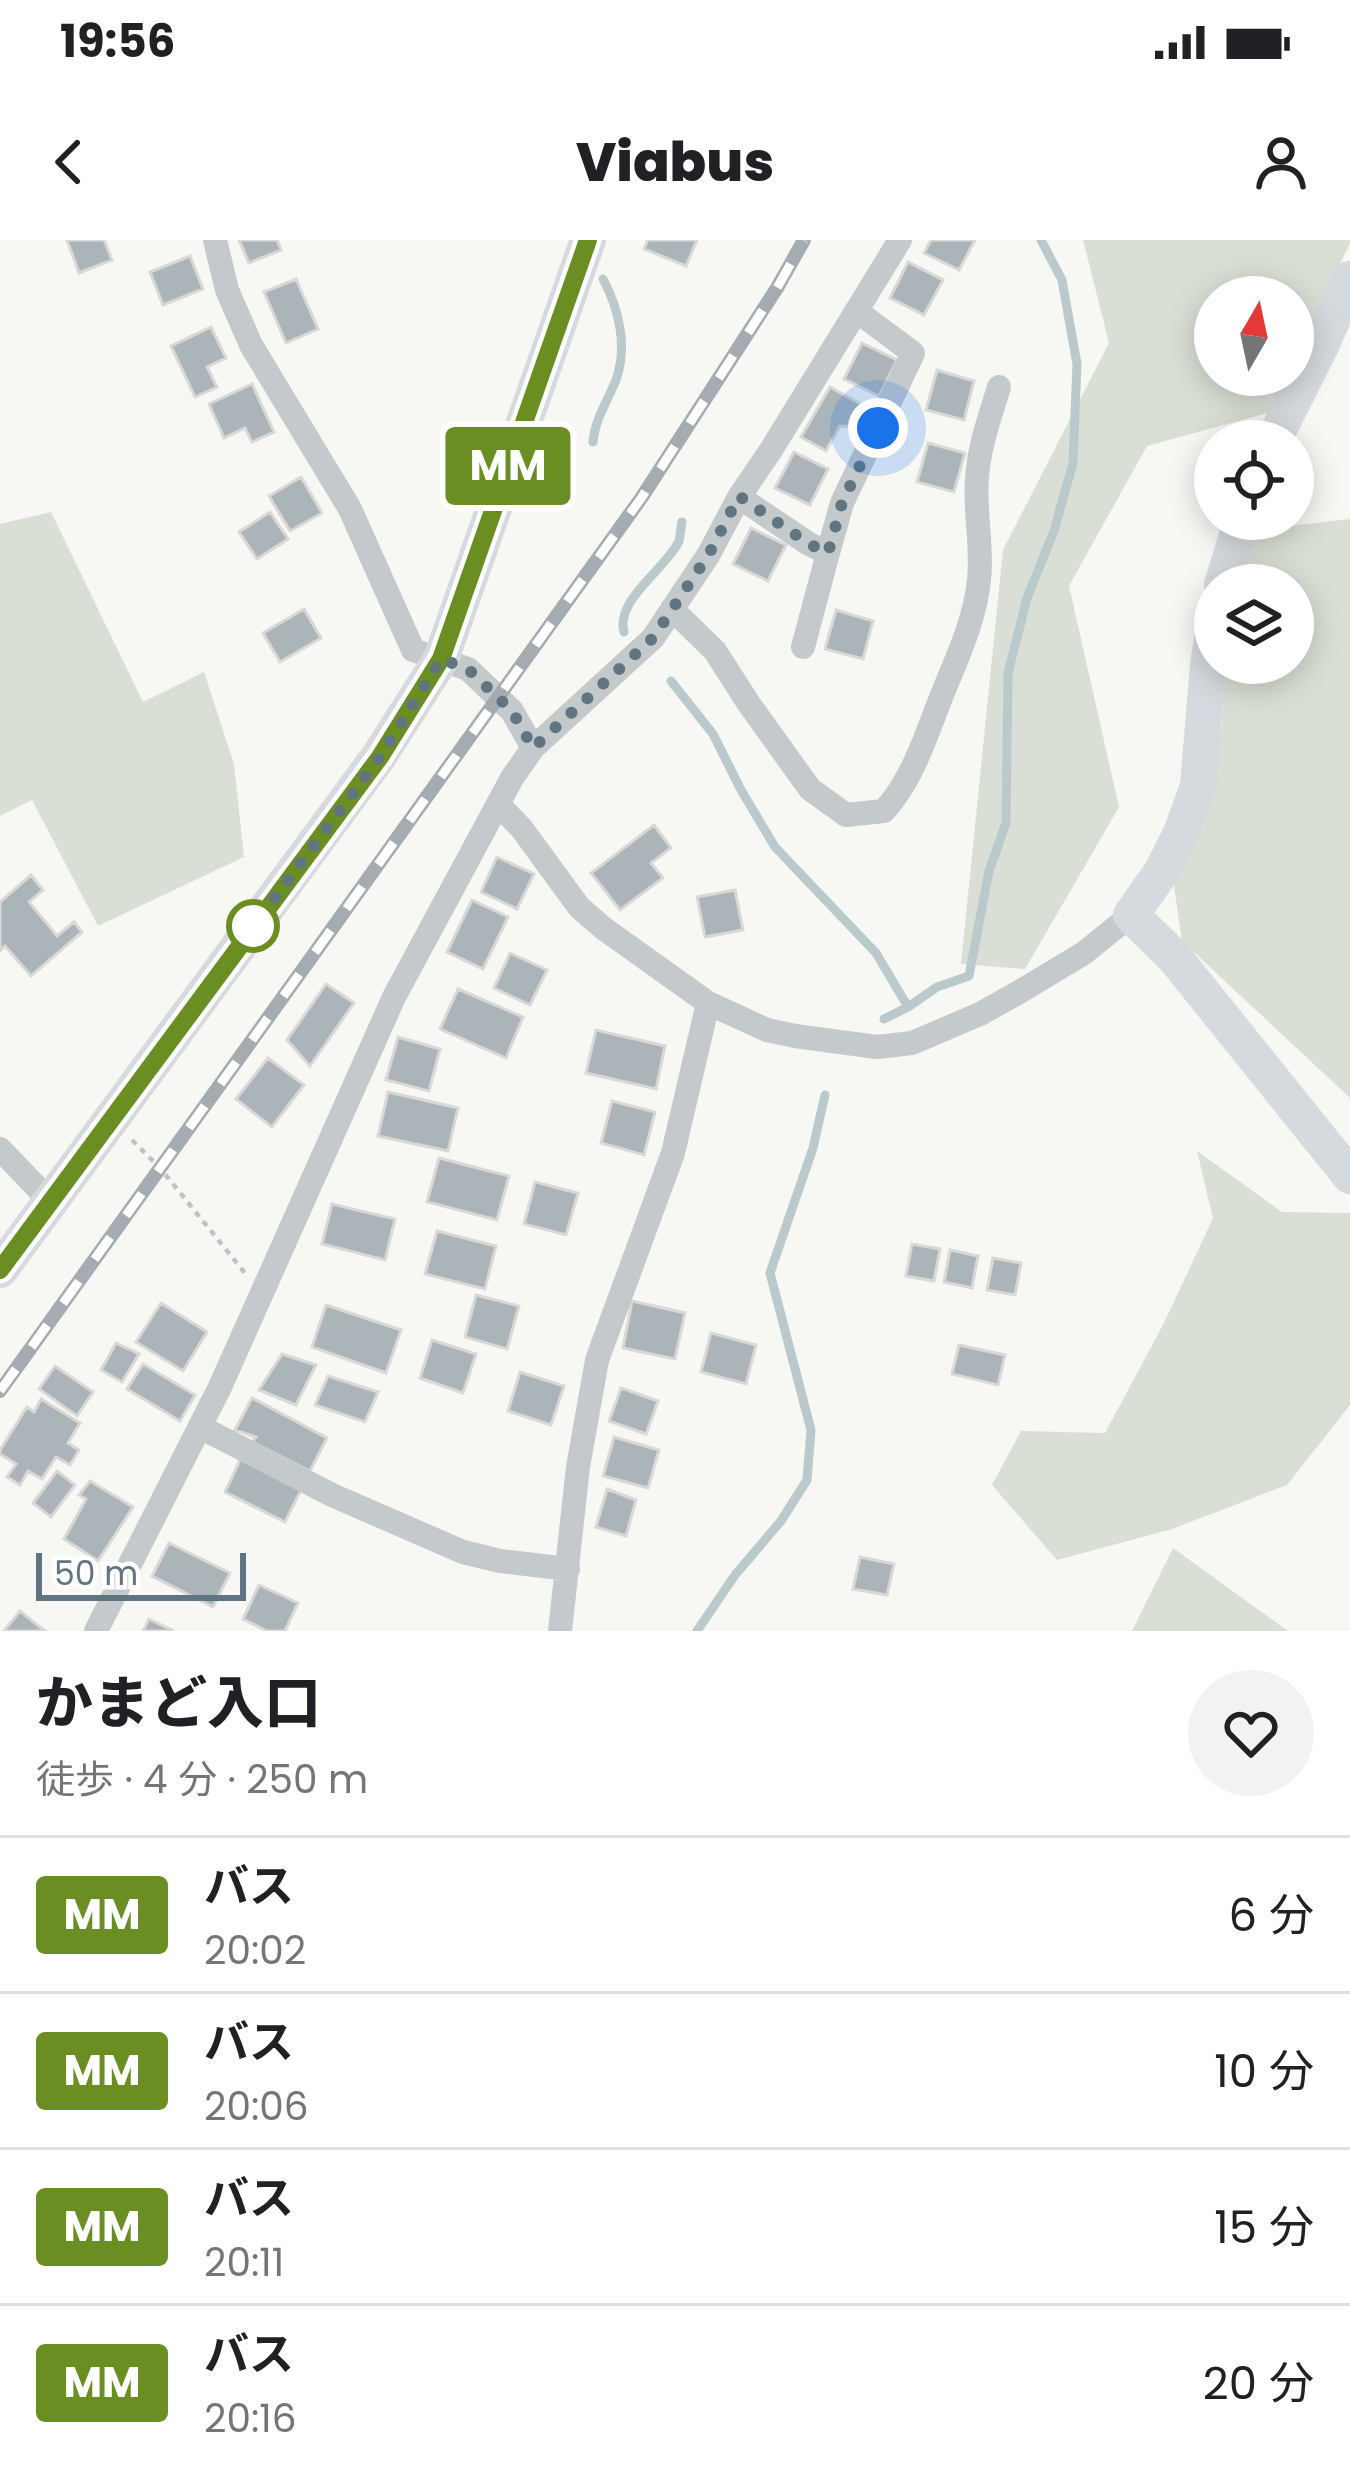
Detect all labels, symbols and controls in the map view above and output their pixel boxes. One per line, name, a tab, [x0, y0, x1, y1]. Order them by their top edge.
text: 19:56	[60, 10, 175, 73]
text: Viabus	[576, 124, 774, 200]
icon: back	[36, 129, 102, 195]
icon: person	[1248, 129, 1314, 195]
north arrow	[1194, 276, 1314, 396]
map controls	[1194, 276, 1314, 684]
your location	[848, 398, 908, 458]
button: locate	[1194, 420, 1314, 540]
line badge: MM	[454, 427, 562, 505]
text: MM	[469, 436, 547, 495]
button: layers	[1194, 564, 1314, 684]
unlabelled marker	[228, 901, 278, 951]
scale bar	[36, 1547, 246, 1600]
text: 50 m	[54, 1550, 138, 1597]
text: かまど入口	[36, 1663, 321, 1743]
button: heart	[1188, 1670, 1314, 1796]
text: 徒歩 · 4 分 · 250 m	[36, 1752, 368, 1807]
text: バス	[204, 1855, 294, 1918]
text: 6 分	[1228, 1884, 1314, 1947]
text: MM	[63, 1885, 141, 1944]
text: 20:02	[204, 1923, 306, 1978]
text: バス	[204, 2011, 294, 2074]
text: 10 分	[1214, 2040, 1314, 2103]
text: MM	[63, 2041, 141, 2100]
text: 20:06	[204, 2079, 308, 2134]
text: バス	[204, 2167, 294, 2230]
text: 15 分	[1214, 2196, 1314, 2259]
text: MM	[63, 2197, 141, 2256]
text: 20:11	[204, 2235, 284, 2290]
text: バス	[204, 2323, 294, 2386]
text: 20 分	[1203, 2352, 1314, 2415]
text: MM	[63, 2353, 141, 2412]
text: 20:16	[204, 2391, 296, 2446]

